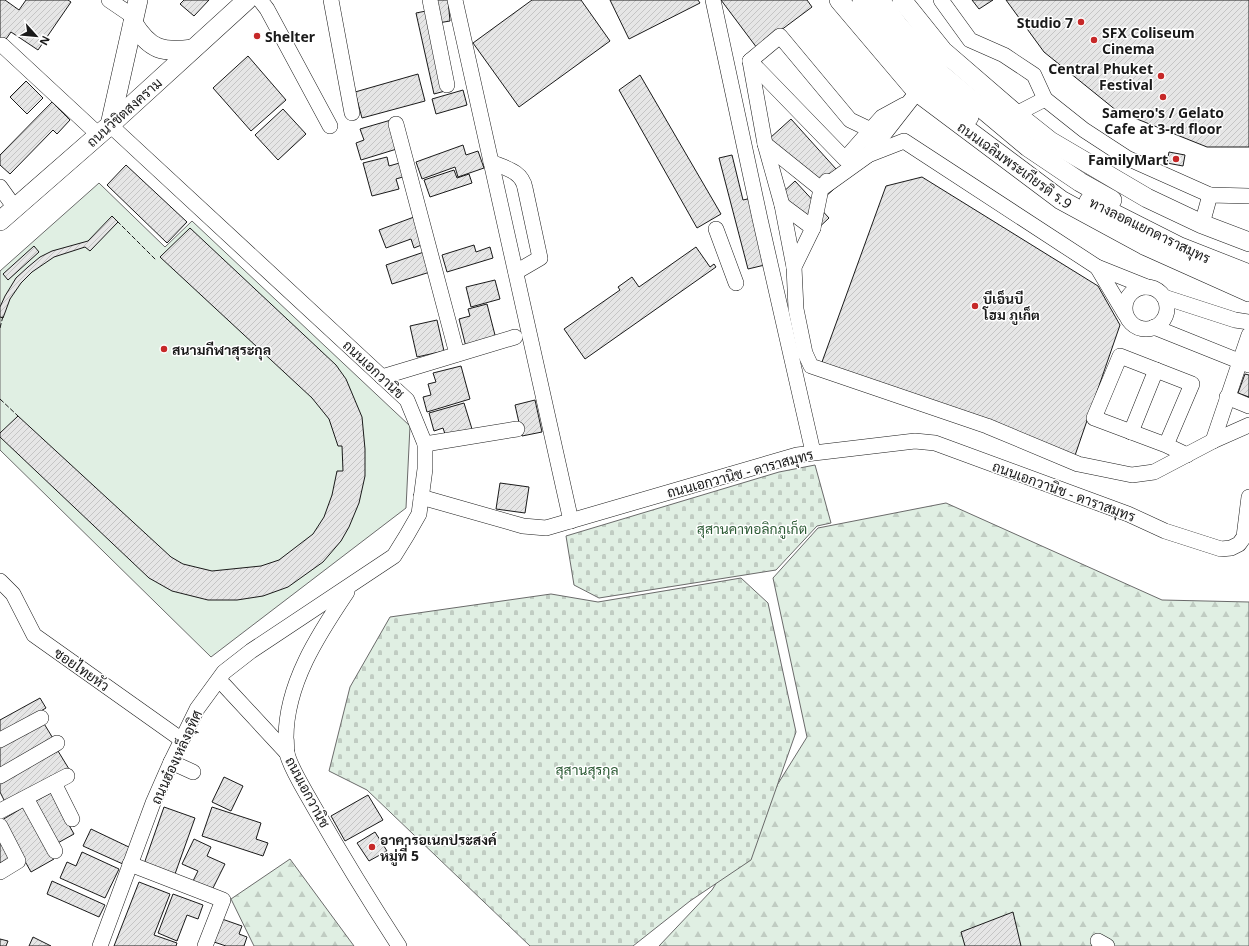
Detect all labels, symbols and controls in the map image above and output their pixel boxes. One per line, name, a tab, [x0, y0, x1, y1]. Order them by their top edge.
place label: Studio 7	[1017, 13, 1073, 32]
north arrow	[16, 16, 56, 56]
marker: Studio 7	[1076, 17, 1086, 27]
place label: SFX Coliseum Cinema	[1102, 23, 1195, 58]
place label: Shelter	[265, 27, 316, 46]
marker: Shelter	[252, 31, 262, 41]
text: N	[37, 33, 54, 48]
marker: SFX Coliseum Cinema	[1089, 35, 1099, 45]
place label: Central Phuket Festival	[1048, 59, 1153, 94]
marker: Central Phuket Festival	[1156, 71, 1166, 81]
street label: ถนนวิชิตสงคราม	[82, 73, 166, 151]
marker: Samero's / Gelato Cafe at 3-rd floor	[1158, 92, 1168, 102]
place label: Samero's / Gelato Cafe at 3-rd floor	[1102, 103, 1224, 138]
street label: ถนนเฉลิมพระเกียรติ ร.9	[954, 117, 1076, 213]
place label: FamilyMart	[1088, 150, 1168, 169]
marker: FamilyMart	[1171, 154, 1181, 164]
street label: ทางลอดแยกดาราสมุทร	[1086, 192, 1214, 269]
place label: บีเอ็นบี โฮม ภูเก็ต	[982, 289, 1040, 326]
marker: บีเอ็นบี โฮม ภูเก็ต	[970, 301, 980, 311]
street label: ถนนเอกวานิช	[339, 335, 409, 403]
place label: สนามกีฬาสุระกุล	[172, 340, 271, 361]
marker: สนามกีฬาสุระกุล	[159, 344, 169, 354]
street label: ถนนเอกวานิช - ดาราสมุทร	[665, 444, 816, 503]
street label: ถนนเอกวานิช - ดาราสมุทร	[989, 456, 1138, 527]
park label: สุสานคาทอลิกภูเก็ต	[697, 519, 807, 539]
street label: ซอยไทยหัว	[51, 643, 113, 695]
street label: ถนนฮ๋องเหล็งอุทิศ	[146, 707, 207, 808]
street label: ถนนเอกวานิช	[281, 753, 335, 831]
park label: สุสานสุรกุล	[555, 760, 619, 780]
place label: อาคารอเนกประสงค์ หมู่ที่ 5	[380, 830, 498, 867]
marker: อาคารอเนกประสงค์ หมู่ที่ 5	[367, 842, 377, 852]

